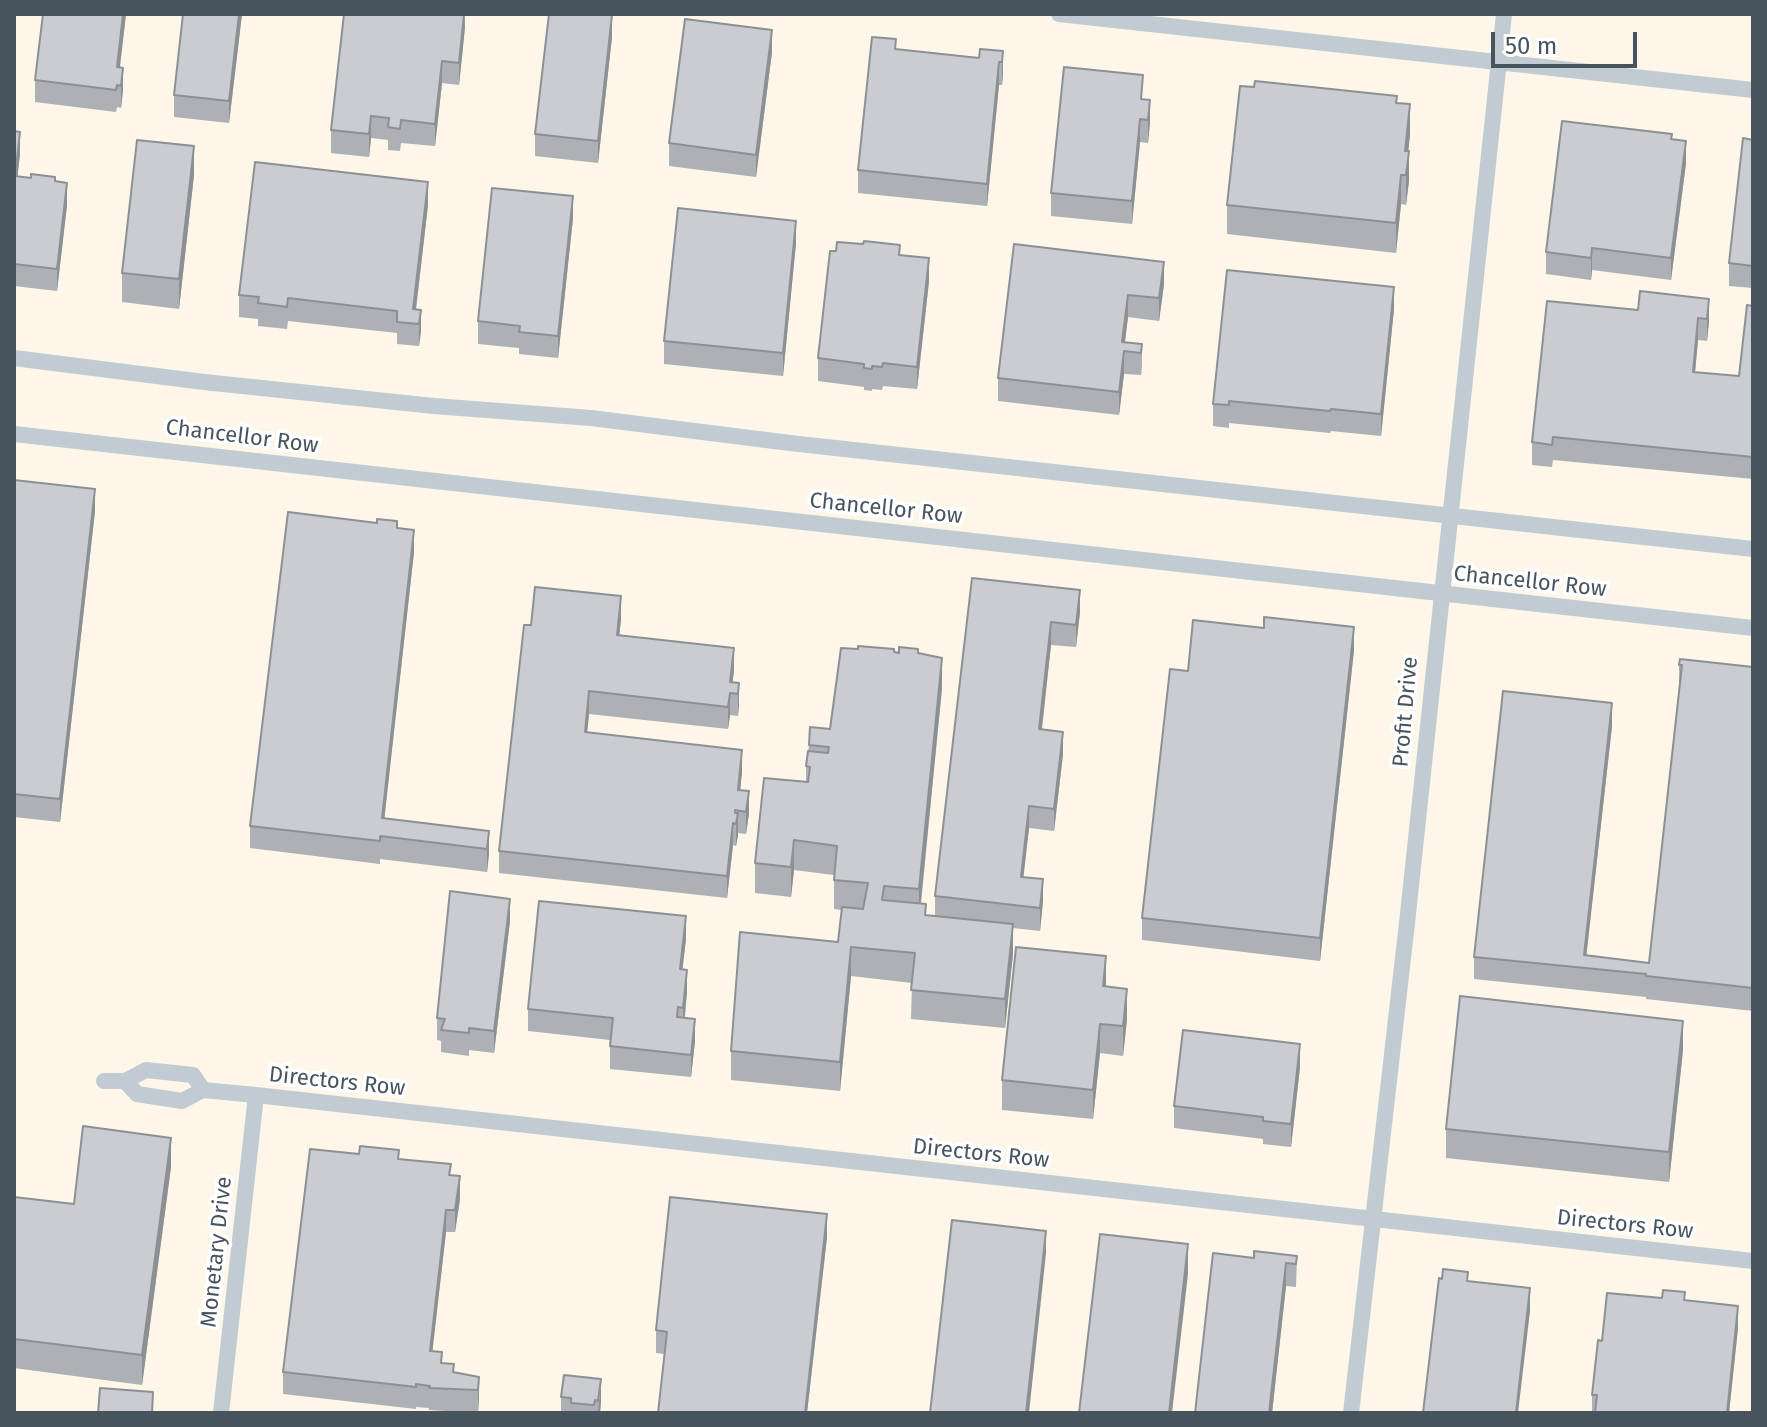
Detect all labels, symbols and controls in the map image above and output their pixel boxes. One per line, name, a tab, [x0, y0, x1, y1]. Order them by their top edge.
scale bar	[1495, 16, 1641, 66]
text: 50 m	[1505, 32, 1557, 60]
street label: Chancellor Row	[164, 415, 320, 459]
street label: Chancellor Row	[808, 488, 964, 530]
street label: Chancellor Row	[1452, 561, 1608, 603]
street label: Profit Drive	[1388, 656, 1424, 768]
street label: Directors Row	[267, 1062, 407, 1102]
street label: Directors Row	[911, 1134, 1051, 1174]
street label: Monetary Drive	[196, 1175, 238, 1329]
street label: Directors Row	[1555, 1205, 1695, 1245]

